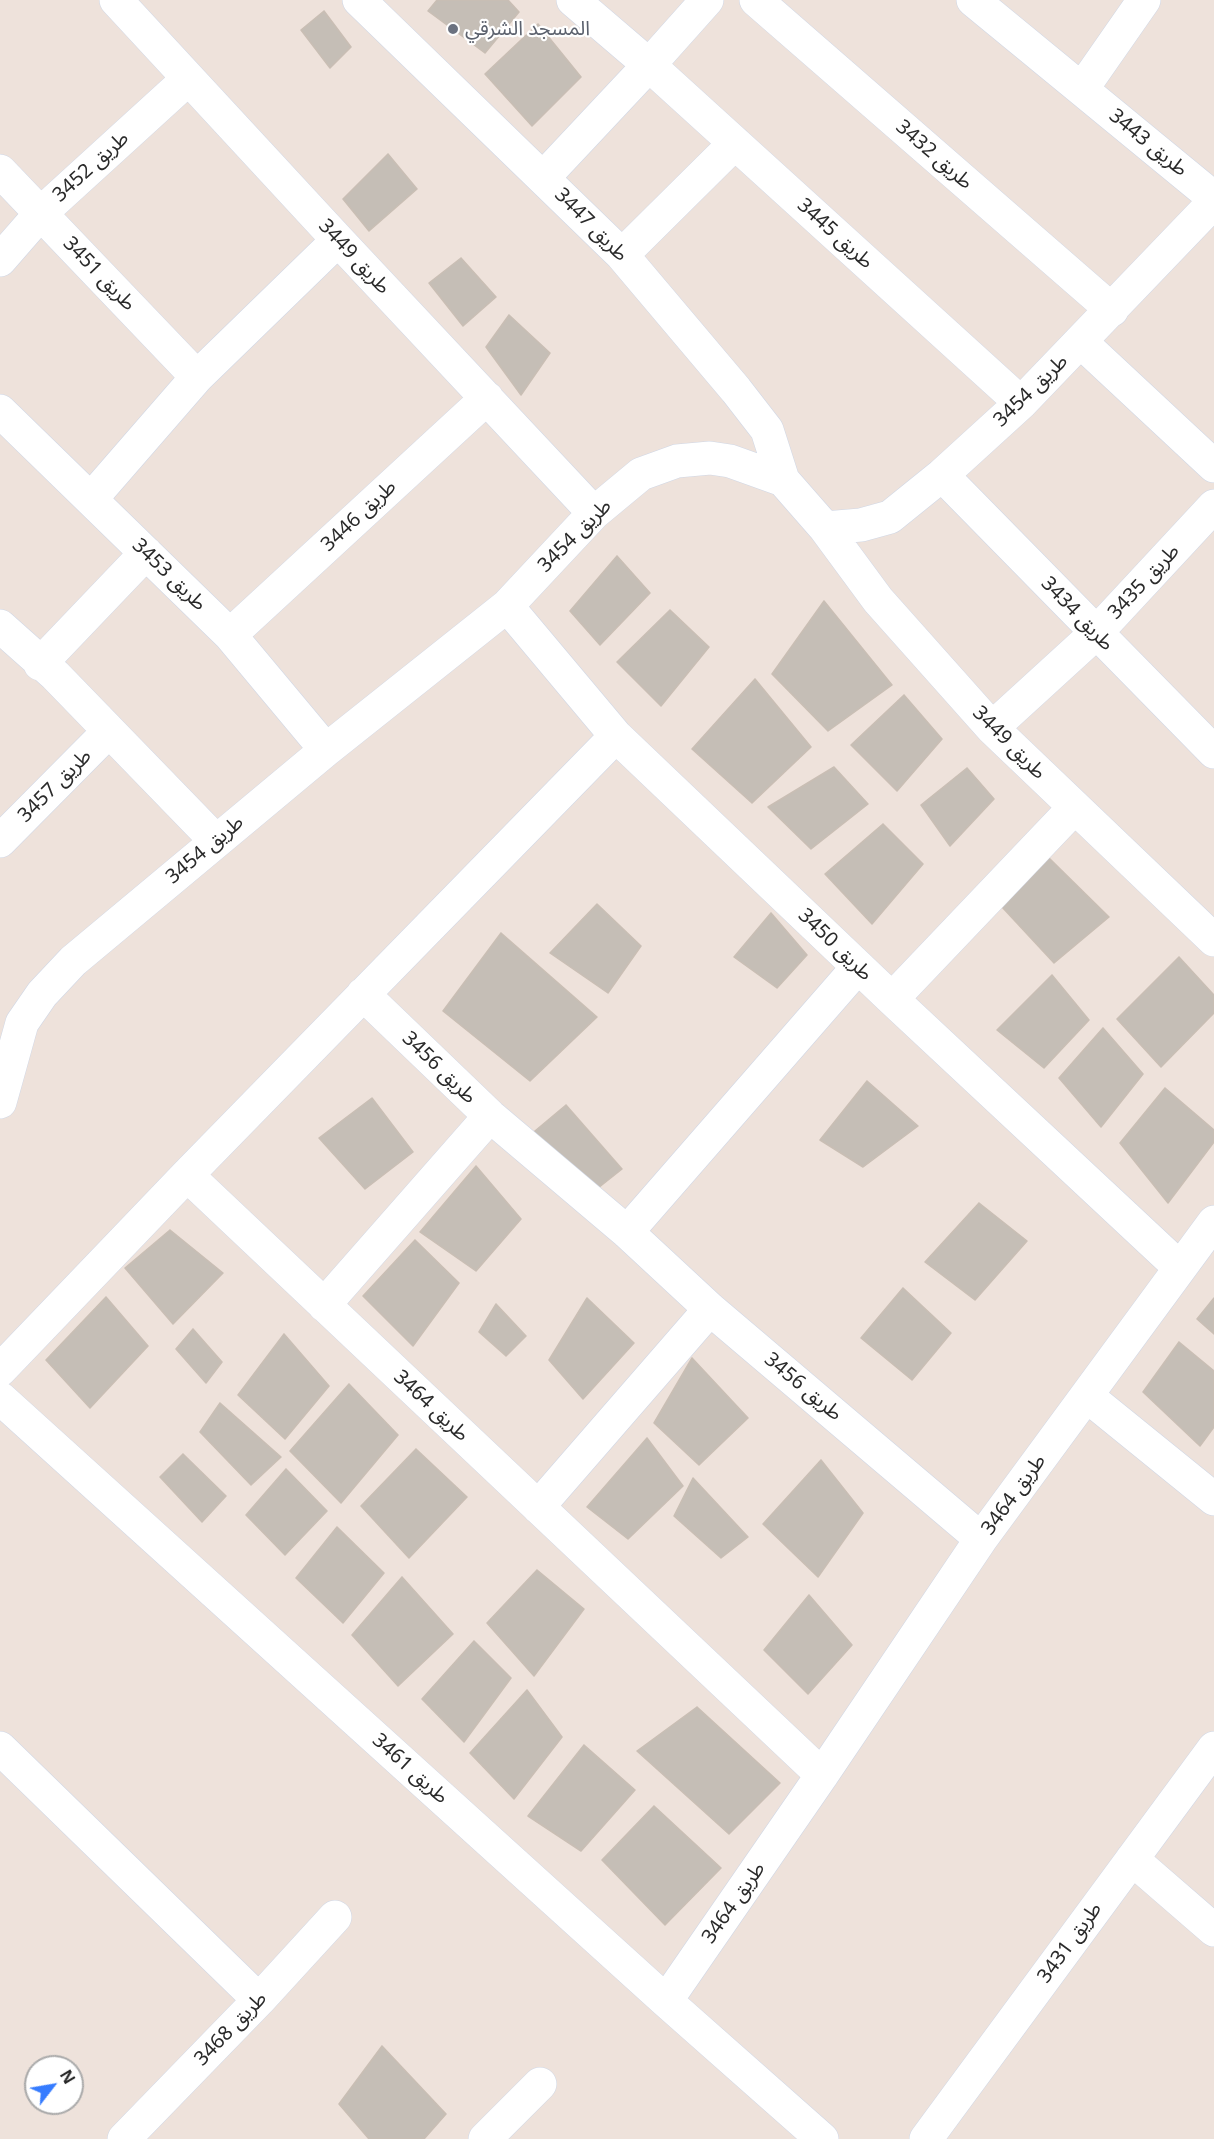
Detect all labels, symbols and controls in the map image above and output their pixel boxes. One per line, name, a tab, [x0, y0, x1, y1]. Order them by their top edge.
place label: المسجد الشرقي	[465, 17, 590, 41]
marker: المسجد الشرقي	[446, 22, 460, 36]
street label: طريق 3443	[1104, 104, 1192, 182]
street label: طريق 3432	[891, 115, 977, 195]
street label: طريق 3452	[48, 127, 134, 207]
street label: طريق 3447	[549, 183, 633, 267]
street label: طريق 3445	[792, 194, 878, 274]
street label: طريق 3449	[313, 214, 395, 300]
street label: طريق 3451	[58, 232, 140, 316]
street label: طريق 3454	[989, 350, 1073, 432]
street label: طريق 3446	[316, 475, 402, 557]
street label: طريق 3454	[533, 494, 617, 578]
street label: طريق 3453	[127, 534, 211, 616]
street label: طريق 3435	[1103, 539, 1185, 625]
street label: طريق 3434	[1036, 572, 1118, 656]
street label: طريق 3449	[967, 701, 1051, 785]
street label: طريق 3457	[13, 744, 97, 828]
street label: طريق 3454	[161, 811, 249, 889]
street label: طريق 3450	[793, 904, 877, 986]
street label: طريق 3456	[397, 1027, 481, 1109]
street label: طريق 3456	[759, 1348, 847, 1426]
street label: طريق 3464	[388, 1365, 474, 1447]
street label: طريق 3464	[977, 1450, 1051, 1540]
street label: طريق 3461	[367, 1729, 453, 1809]
street label: طريق 3464	[697, 1858, 771, 1948]
street label: طريق 3431	[1033, 1898, 1107, 1988]
street label: طريق 3468	[190, 1987, 272, 2071]
north arrow	[24, 2055, 84, 2115]
text: N	[55, 2066, 80, 2088]

